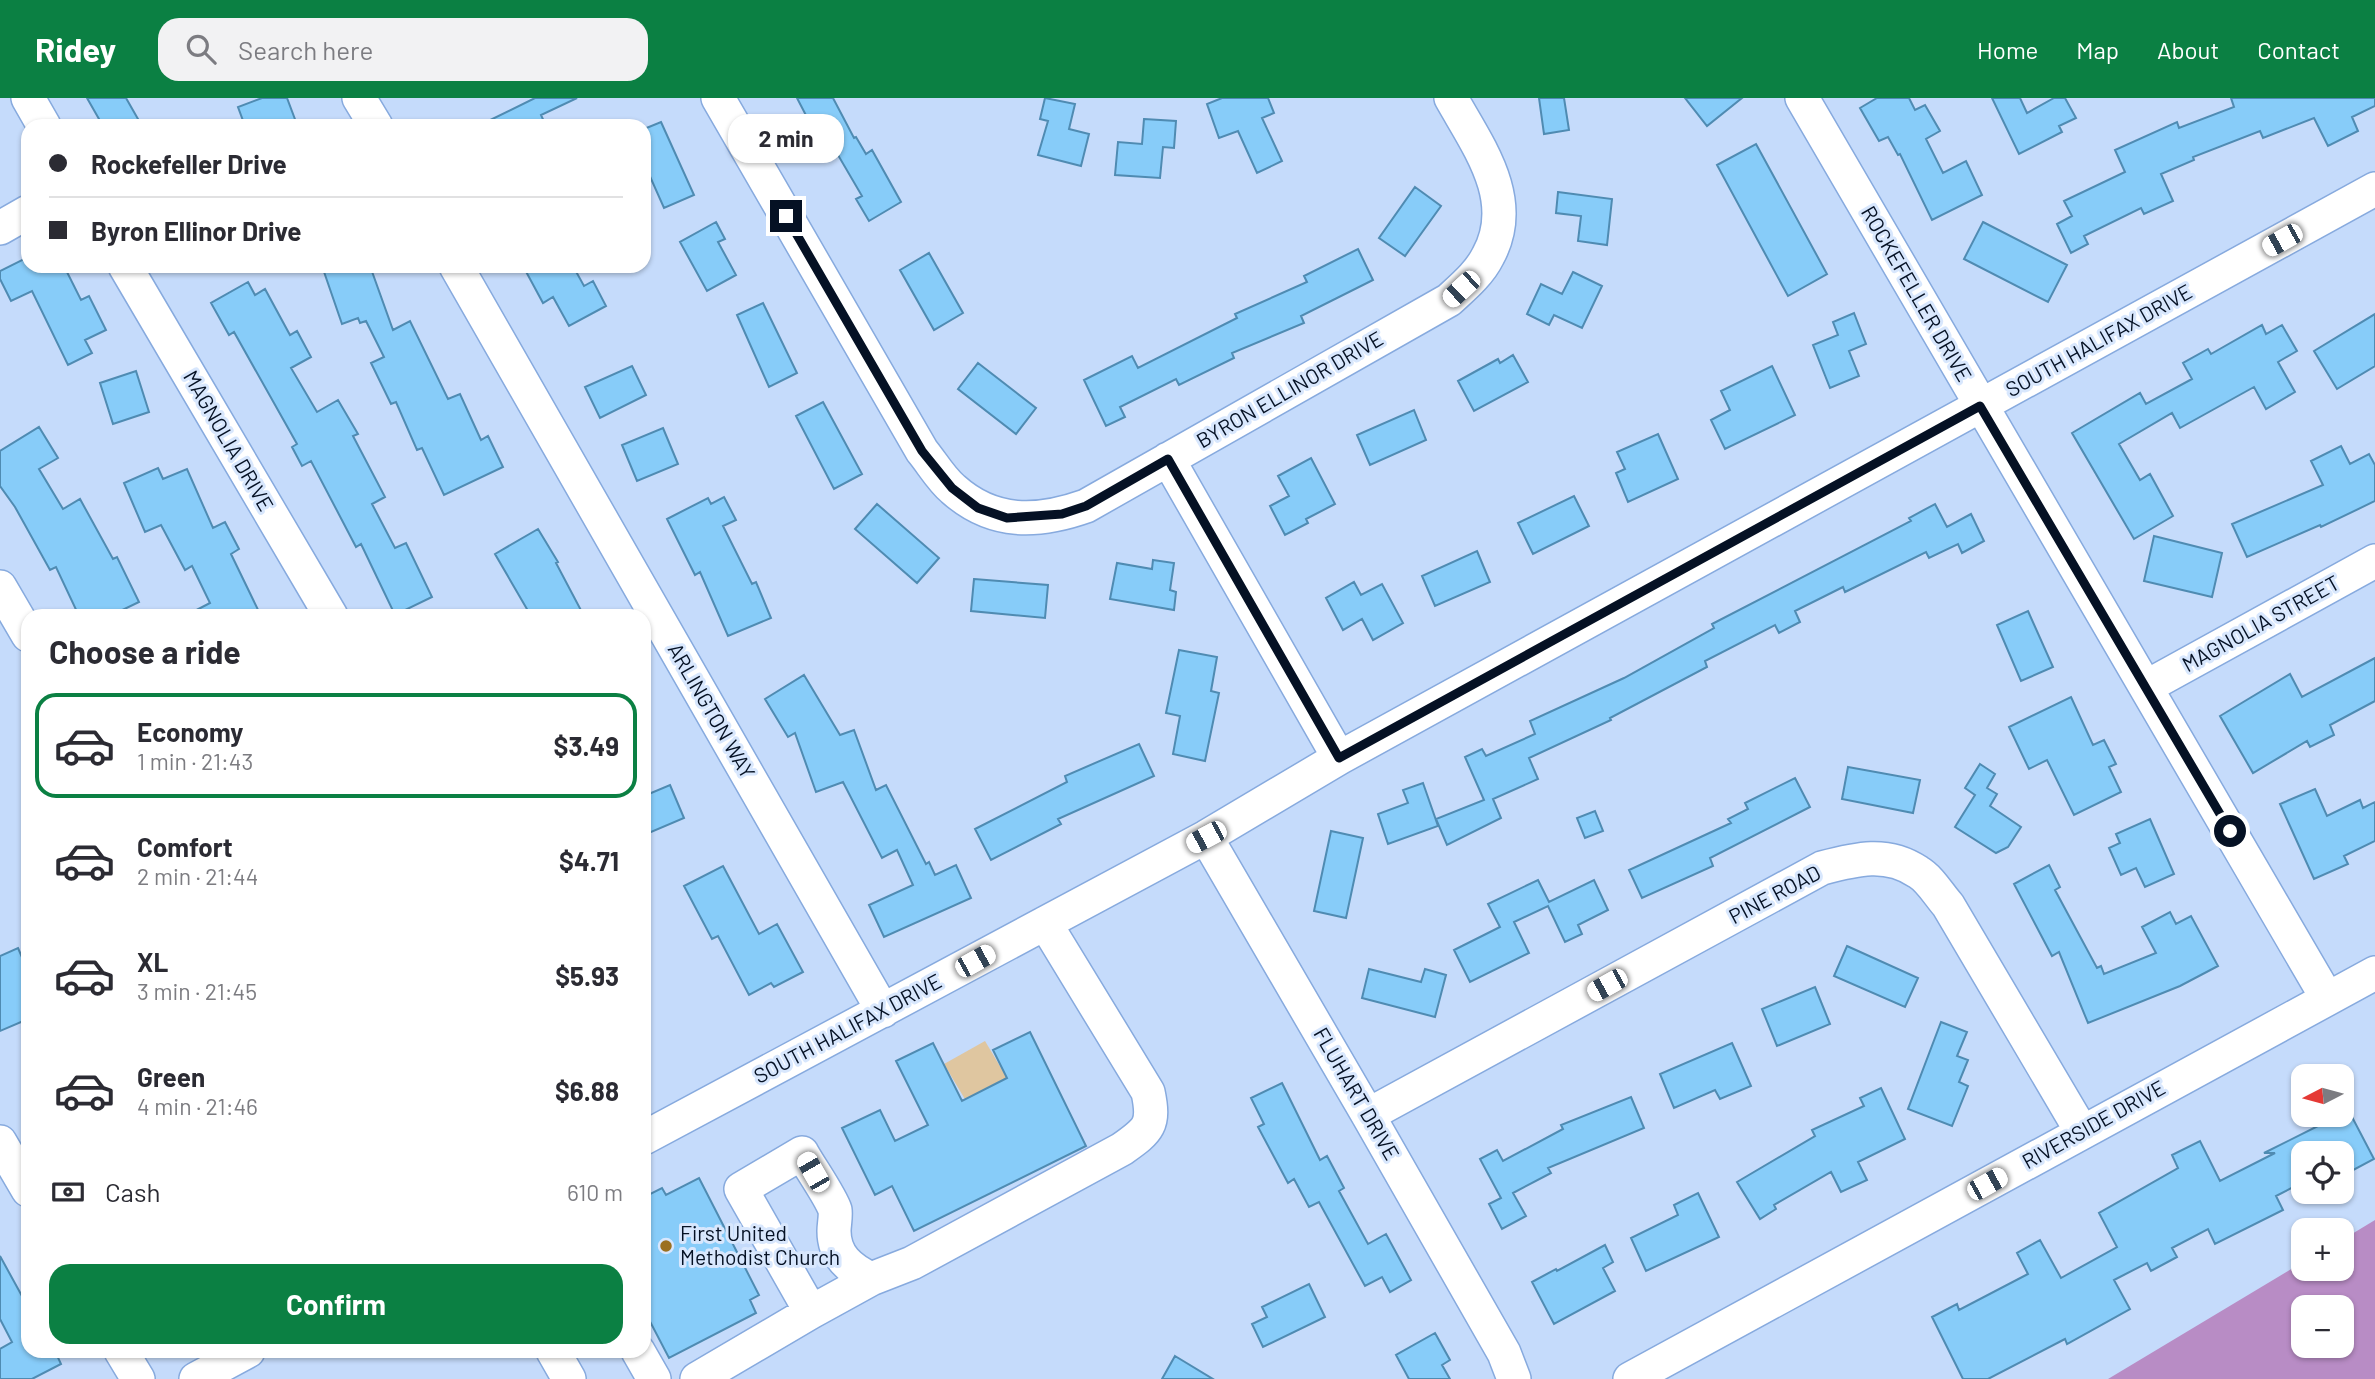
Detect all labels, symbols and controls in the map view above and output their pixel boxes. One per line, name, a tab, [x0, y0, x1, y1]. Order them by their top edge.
search box	[158, 18, 648, 81]
text: Ridey	[35, 29, 116, 69]
icon: search	[182, 30, 220, 68]
text: Search here	[238, 34, 373, 65]
text: Home	[1977, 35, 2038, 64]
text: Map	[2076, 35, 2119, 64]
text: About	[2157, 35, 2219, 64]
text: Contact	[2257, 35, 2340, 64]
callout: 2 min	[728, 115, 844, 164]
text: 2 min	[758, 124, 814, 152]
text: Rockefeller Drive	[91, 148, 287, 179]
route end	[770, 200, 802, 232]
street label: ROCKEFELLER DRIVE	[1857, 201, 1978, 385]
text: Byron Ellinor Drive	[91, 215, 301, 246]
car	[2259, 221, 2306, 259]
car	[1439, 267, 1484, 311]
street label: SOUTH HALIFAX DRIVE	[2001, 278, 2196, 401]
street label: BYRON ELLINOR DRIVE	[1191, 325, 1387, 452]
street label: MAGNOLIA DRIVE	[179, 366, 280, 515]
street label: MAGNOLIA STREET	[2177, 569, 2343, 676]
text: Choose a ride	[49, 632, 241, 670]
street label: ARLINGTON WAY	[664, 638, 761, 782]
icon: car	[53, 714, 116, 777]
text: Economy	[137, 716, 243, 747]
text: $3.49	[554, 730, 619, 761]
text: 1 min · 21:43	[137, 747, 253, 775]
route start	[2214, 815, 2246, 847]
car	[1183, 818, 1230, 856]
icon: car	[53, 829, 116, 892]
text: Comfort	[137, 831, 233, 862]
text: $4.71	[559, 845, 619, 876]
street label: PINE ROAD	[1724, 859, 1824, 928]
text: 2 min · 21:44	[137, 862, 258, 890]
car	[952, 942, 999, 980]
icon: car	[53, 944, 116, 1007]
text: XL	[137, 946, 168, 977]
text: $5.93	[555, 960, 619, 991]
car	[1584, 966, 1631, 1004]
street label: SOUTH HALIFAX DRIVE	[749, 968, 945, 1088]
text: 3 min · 21:45	[137, 977, 257, 1005]
street label: FLUHART DRIVE	[1309, 1022, 1405, 1164]
icon: car	[53, 1059, 116, 1122]
text: Green	[137, 1061, 205, 1092]
north arrow	[2291, 1064, 2354, 1127]
map controls	[2291, 1064, 2354, 1358]
street label: RIVERSIDE DRIVE	[2017, 1074, 2169, 1173]
text: $6.88	[555, 1075, 619, 1106]
text: 4 min · 21:46	[137, 1092, 258, 1120]
button: locate	[2291, 1141, 2354, 1204]
car	[794, 1149, 833, 1195]
car	[1964, 1165, 2011, 1203]
icon: cash	[49, 1173, 87, 1211]
text: Cash	[105, 1176, 160, 1207]
text: 610 m	[567, 1178, 623, 1206]
button: +	[2291, 1218, 2354, 1281]
place label: First United Methodist Church	[680, 1220, 840, 1269]
marker: First United Methodist Church	[658, 1238, 674, 1254]
button: Confirm	[49, 1264, 623, 1344]
button: −	[2291, 1295, 2354, 1358]

